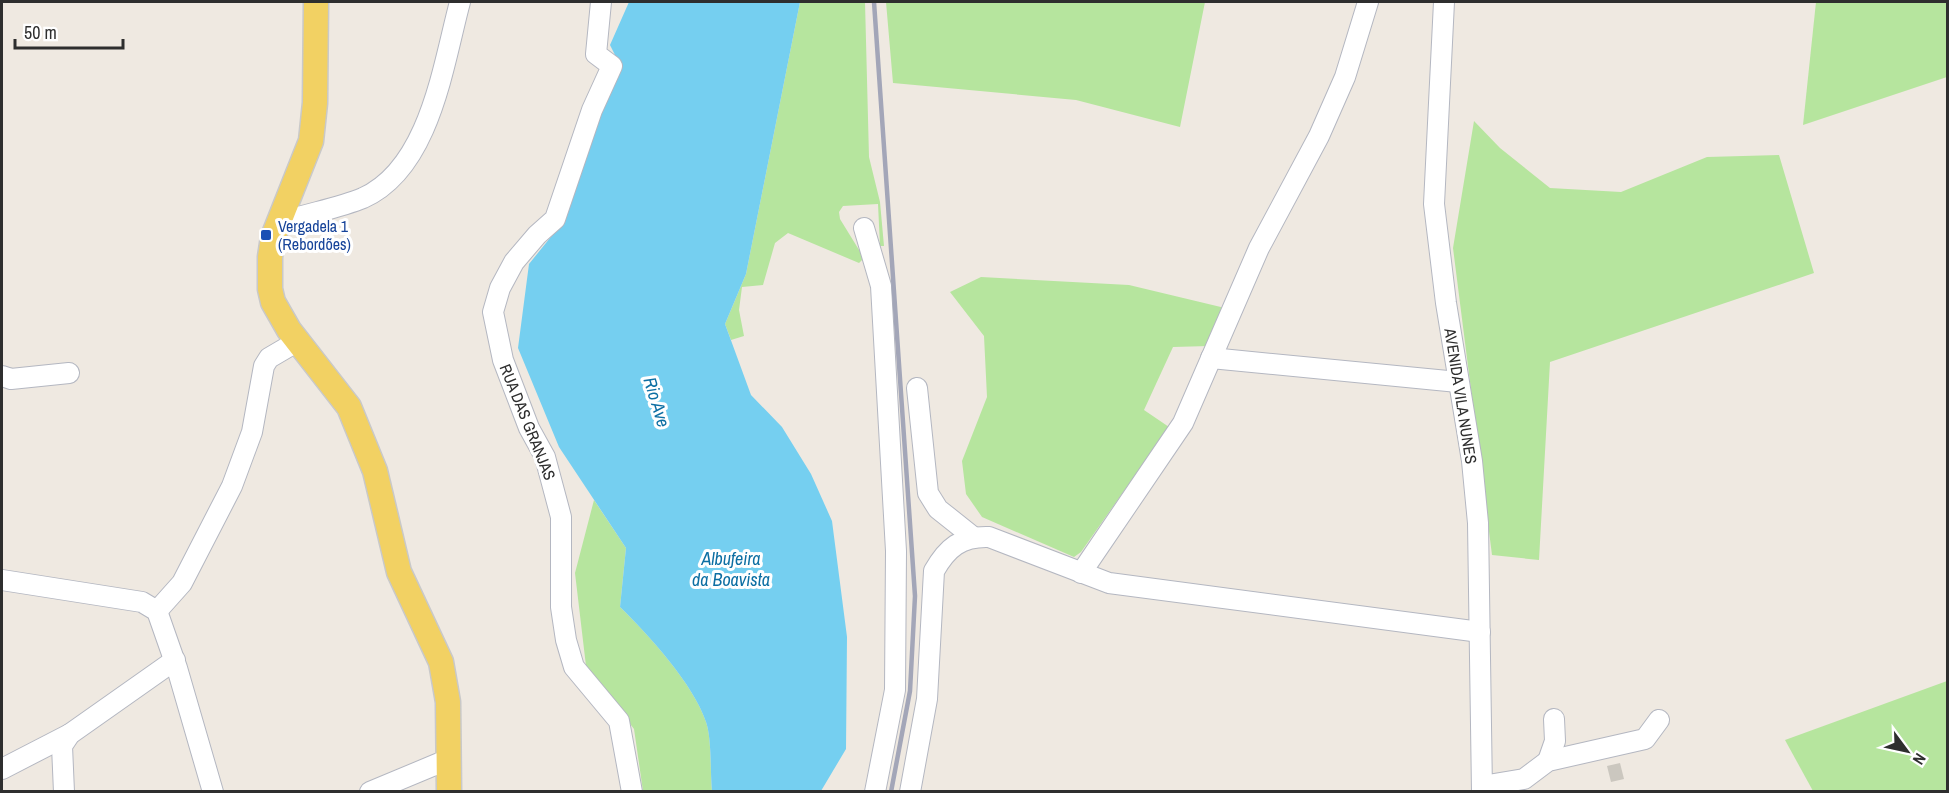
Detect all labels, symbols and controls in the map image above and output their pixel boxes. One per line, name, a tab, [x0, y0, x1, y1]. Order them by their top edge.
scale bar	[15, 12, 123, 50]
text: 50 m	[24, 20, 57, 45]
place label: Vergadela 1 (Rebordões)	[278, 215, 351, 255]
marker: Vergadela 1 (Rebordões)	[259, 228, 273, 242]
street label: AVENIDA VILA NUNES	[1439, 326, 1483, 466]
street label: RUA DAS GRANJAS	[495, 361, 561, 483]
water label: Rio Ave	[638, 374, 676, 430]
water label: Albufeira da Boavista	[692, 546, 770, 592]
north arrow	[1877, 721, 1937, 781]
text: N	[1908, 749, 1931, 769]

